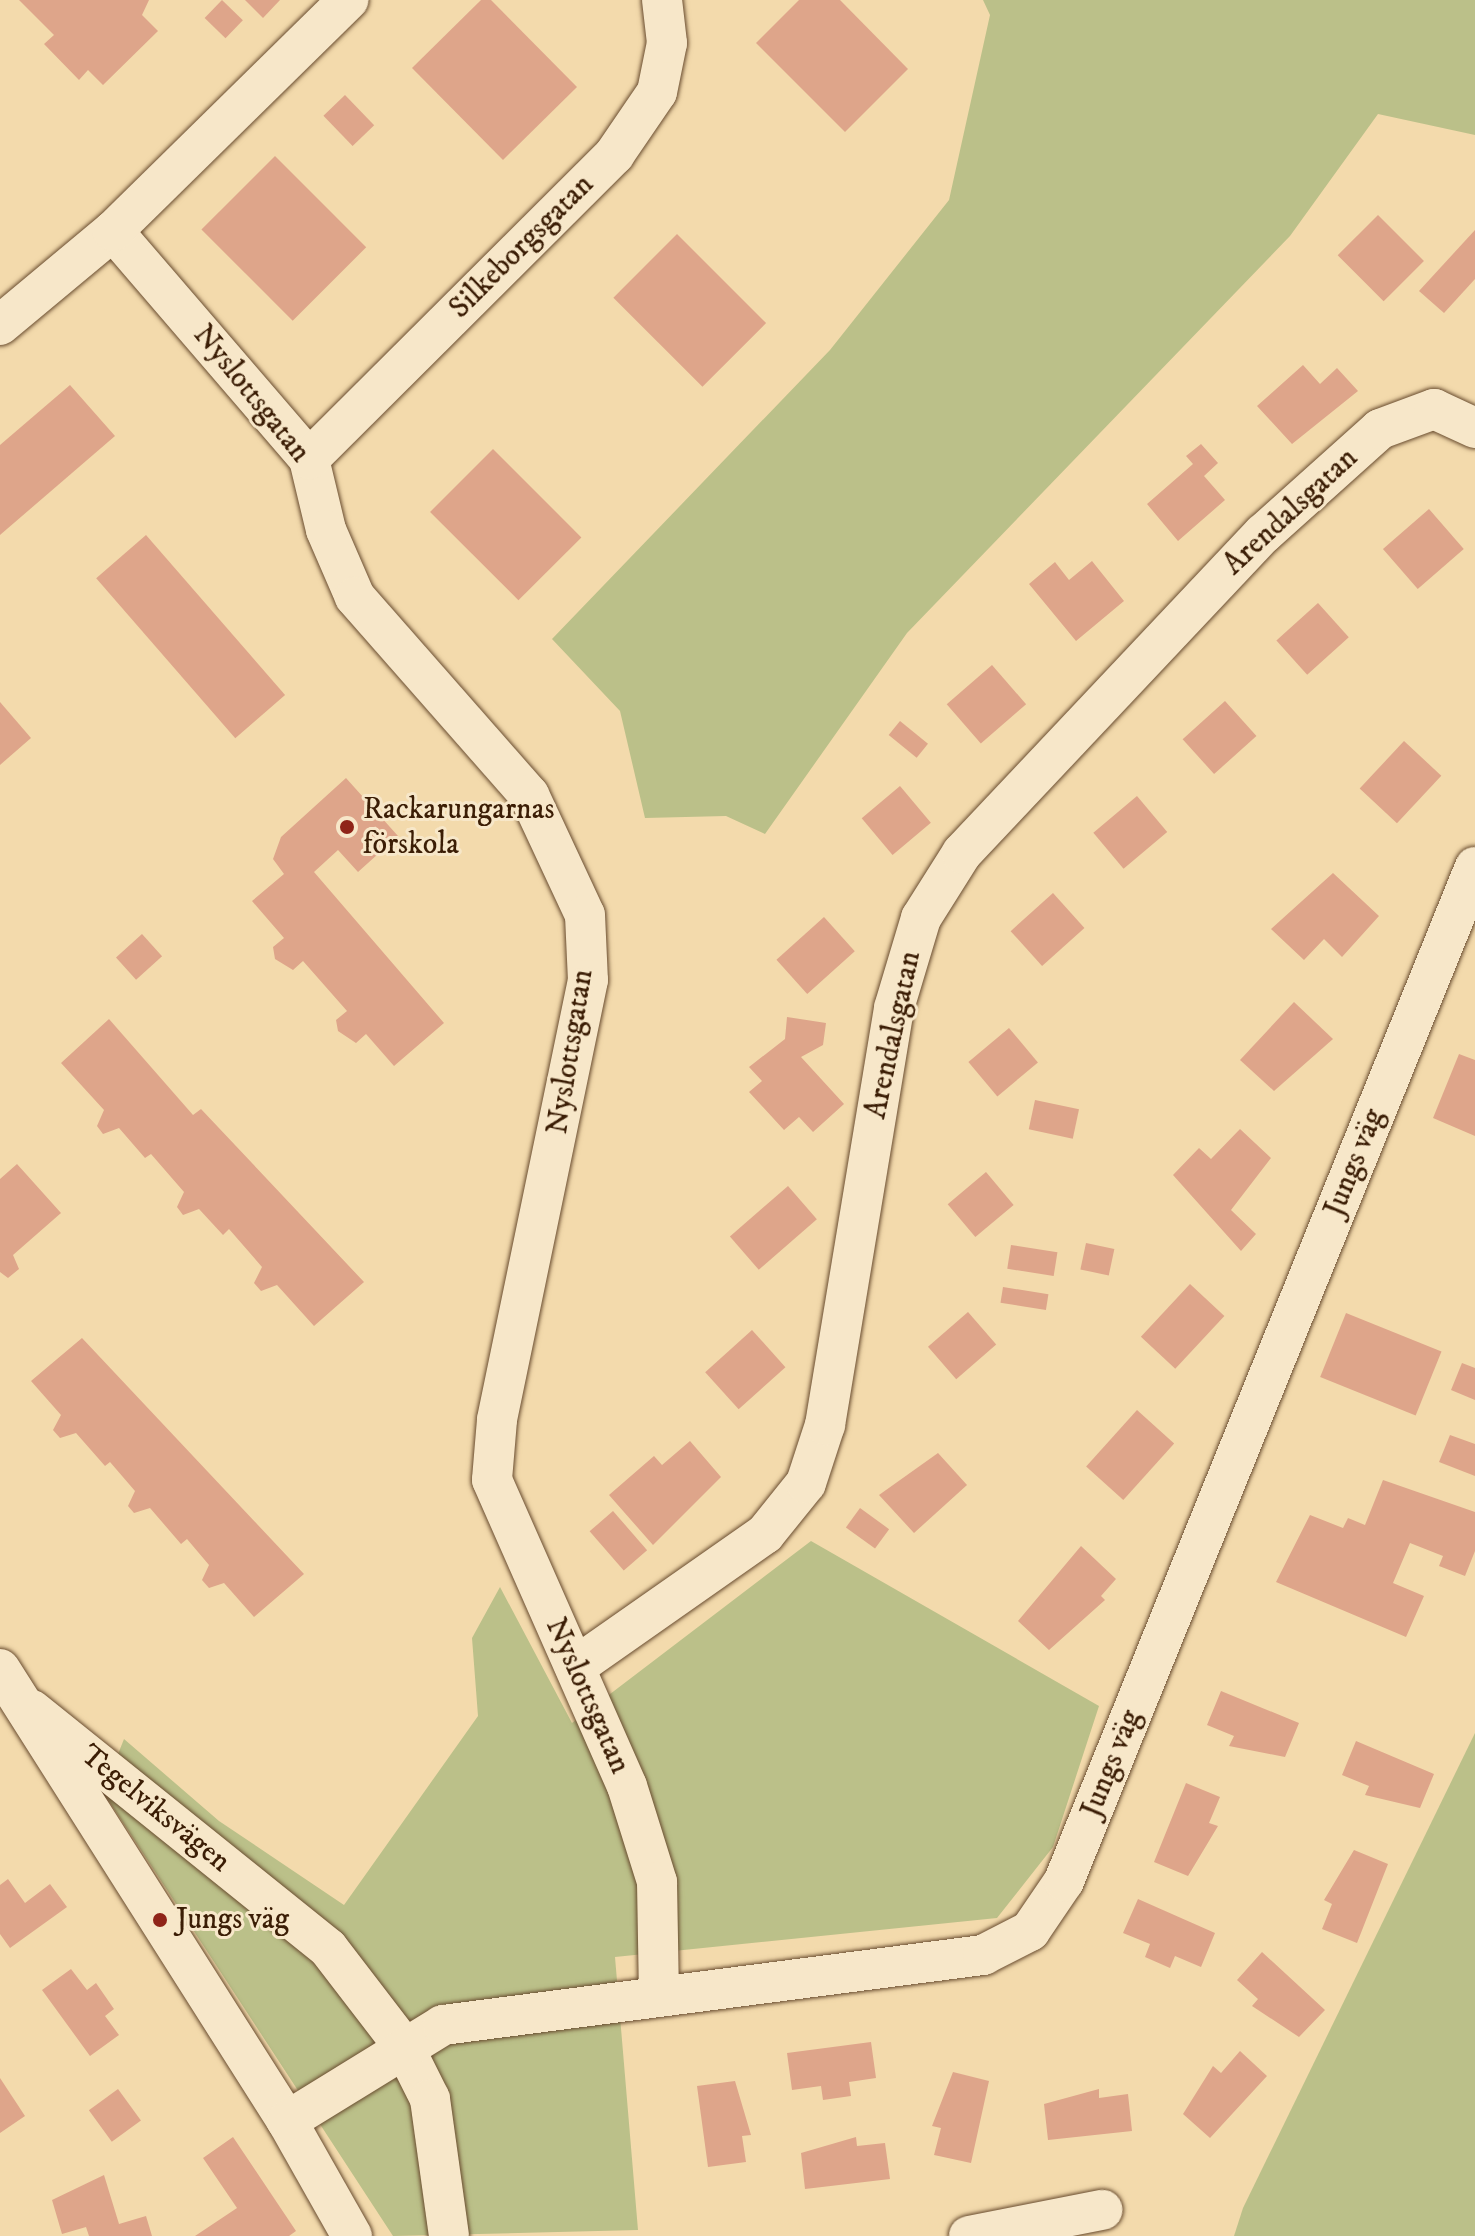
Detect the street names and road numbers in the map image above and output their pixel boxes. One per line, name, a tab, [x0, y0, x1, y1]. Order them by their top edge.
street label: Silkeborgsgatan	[442, 167, 602, 327]
street label: Nyslottsgatan	[185, 318, 317, 470]
street label: Arendalsgatan	[1216, 441, 1366, 583]
street label: Arendalsgatan	[859, 948, 929, 1122]
street label: Nyslottsgatan	[540, 967, 602, 1137]
street label: Jungs väg	[1317, 1104, 1393, 1222]
street label: Nyslottsgatan	[537, 1613, 637, 1779]
street label: Jungs väg	[1074, 1705, 1150, 1823]
street label: Tegelviksvägen	[73, 1738, 237, 1880]

